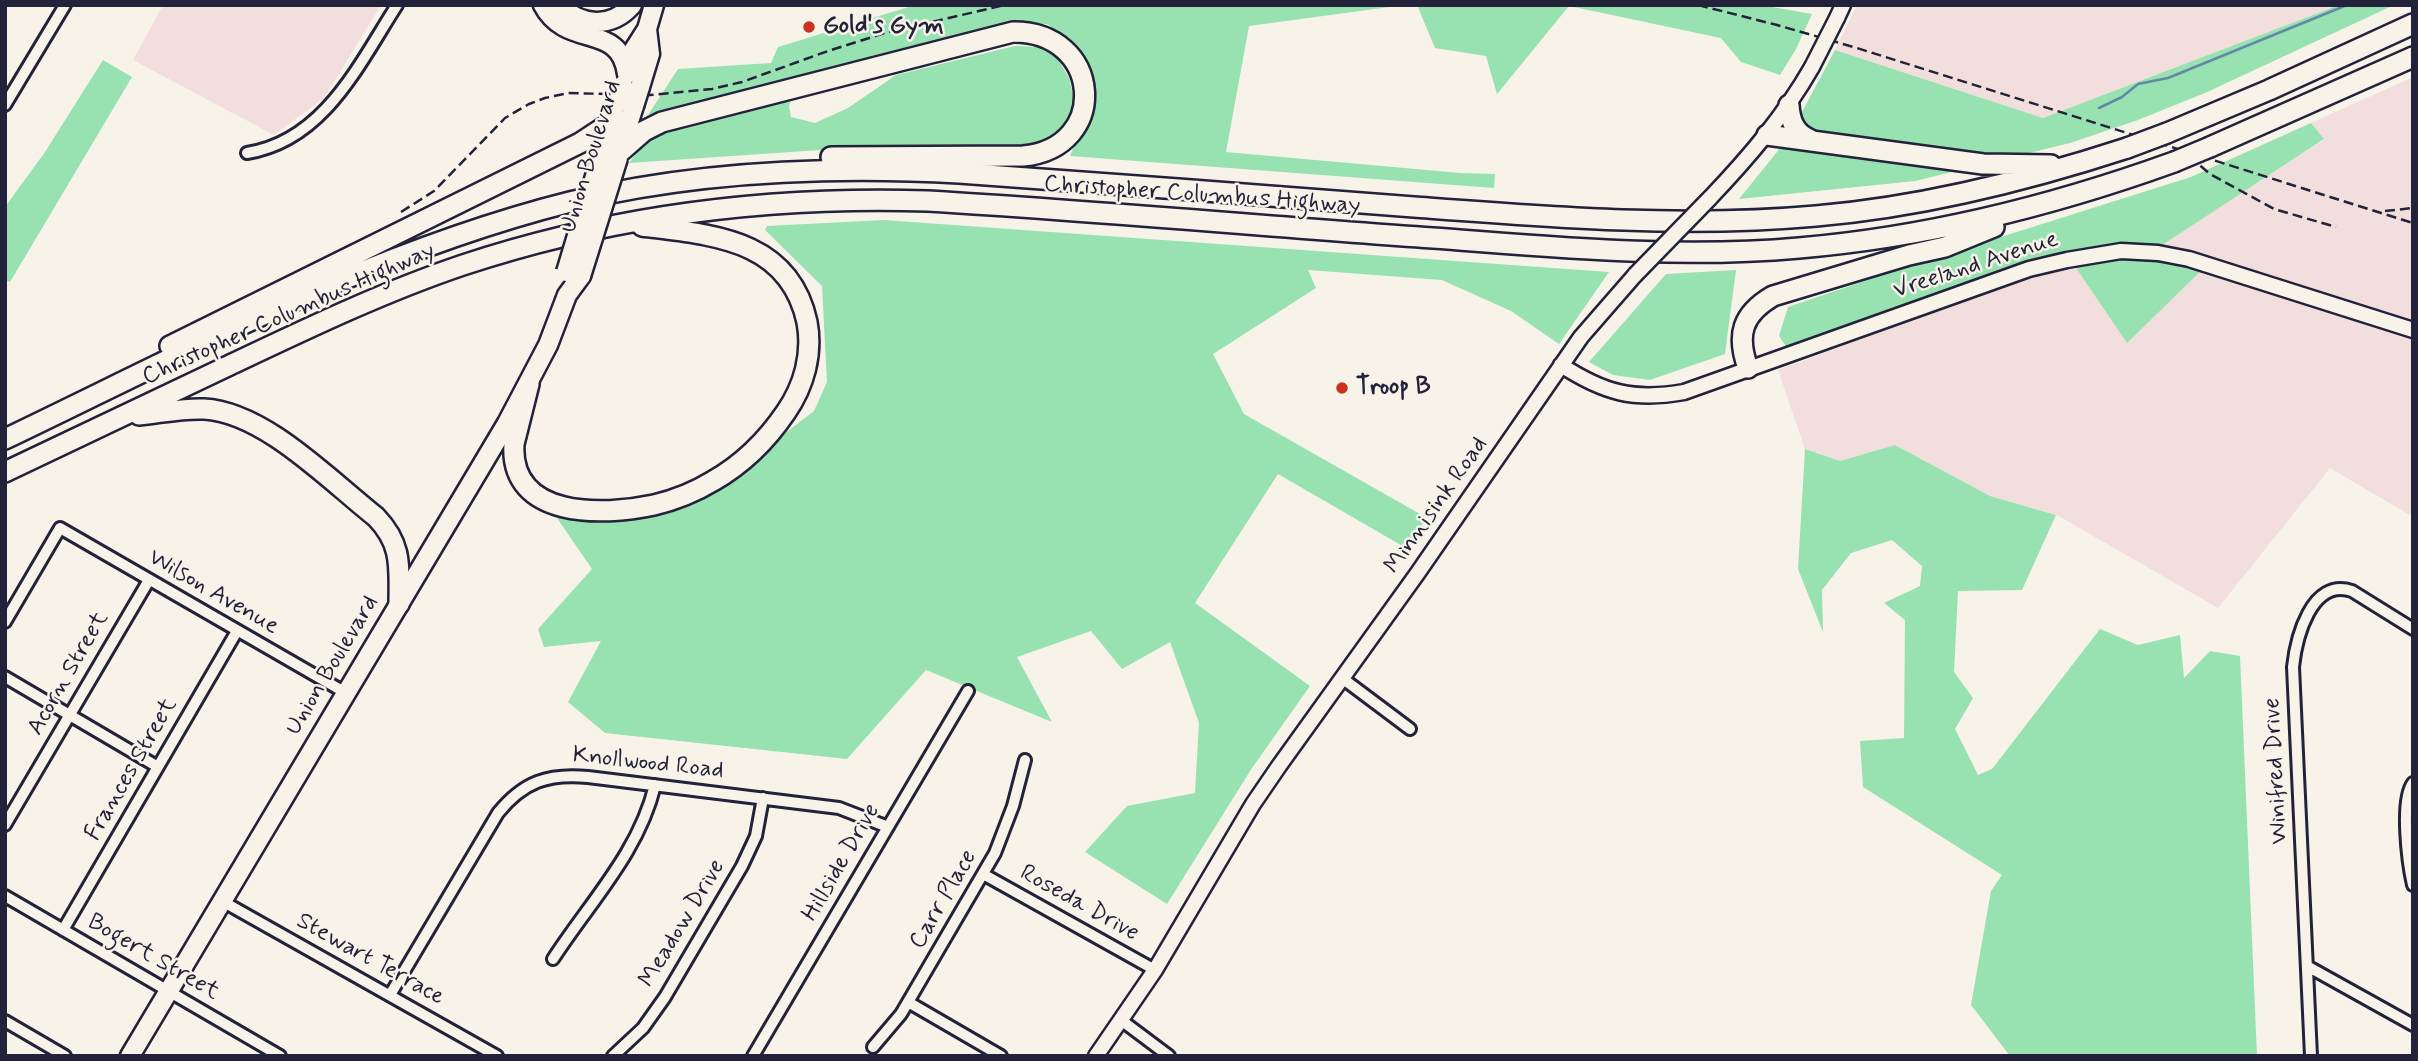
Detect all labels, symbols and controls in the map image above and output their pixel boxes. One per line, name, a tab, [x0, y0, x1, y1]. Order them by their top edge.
place label: Gold's Gym	[823, 13, 944, 41]
marker: Gold's Gym	[801, 19, 817, 35]
street label: Union Boulevard	[555, 77, 629, 237]
street label: Christopher Columbus Highway	[1043, 171, 1361, 221]
street label: Vreeland Avenue	[1890, 226, 2062, 306]
street label: Christopher Columbus Highway	[138, 237, 440, 393]
place label: Troop B	[1356, 374, 1431, 402]
marker: Troop B	[1334, 380, 1350, 396]
street label: Minnisink Road	[1379, 432, 1495, 580]
street label: Wilson Avenue	[143, 544, 283, 642]
street label: Union Boulevard	[280, 591, 386, 741]
street label: Acorn Street	[22, 607, 116, 741]
street label: Frances Street	[80, 694, 184, 846]
street label: Winifred Drive	[2259, 697, 2295, 845]
street label: Knollwood Road	[571, 742, 725, 786]
street label: Hillside Drive	[797, 799, 887, 927]
street label: Carr Place	[904, 845, 984, 955]
street label: Meadow Drive	[634, 855, 732, 993]
street label: Roseda Drive	[1014, 859, 1144, 949]
street label: Stewart Terrace	[291, 907, 449, 1013]
street label: Bogert Street	[82, 909, 224, 1007]

